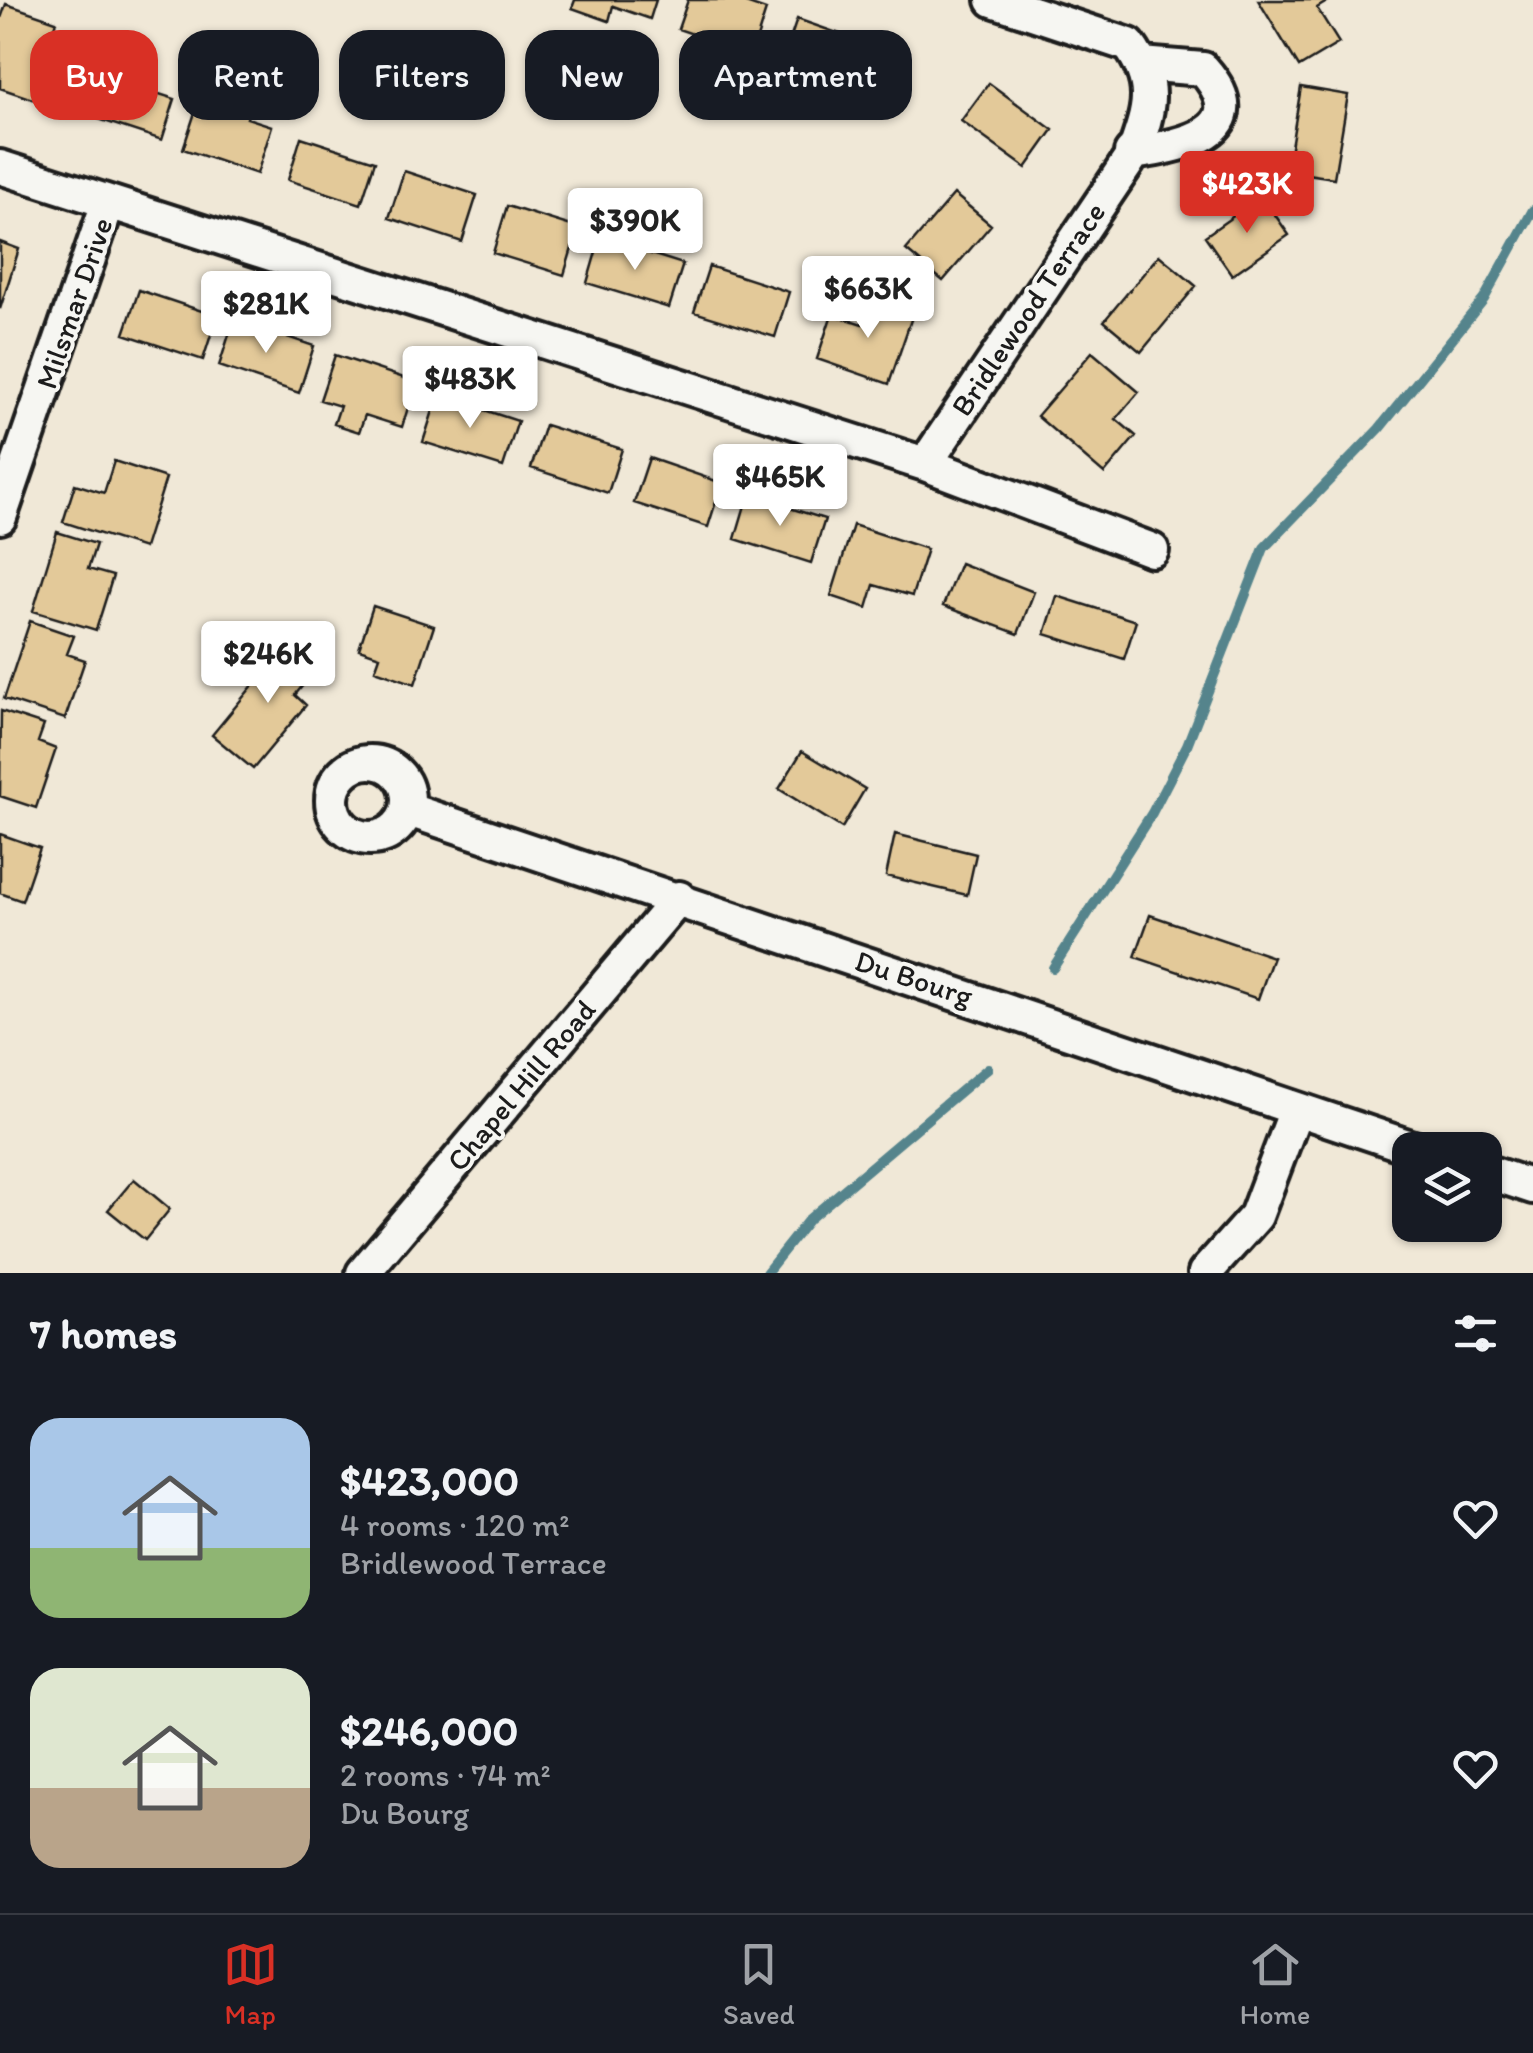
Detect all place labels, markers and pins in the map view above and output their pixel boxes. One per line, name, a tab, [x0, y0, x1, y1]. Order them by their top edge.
pin: $423K	[1177, 151, 1317, 236]
pin: $390K	[565, 188, 705, 273]
pin: $663K	[798, 256, 938, 341]
pin: $281K	[196, 271, 336, 356]
pin: $483K	[400, 346, 540, 431]
pin: $465K	[710, 444, 850, 529]
pin: $246K	[198, 621, 338, 706]

